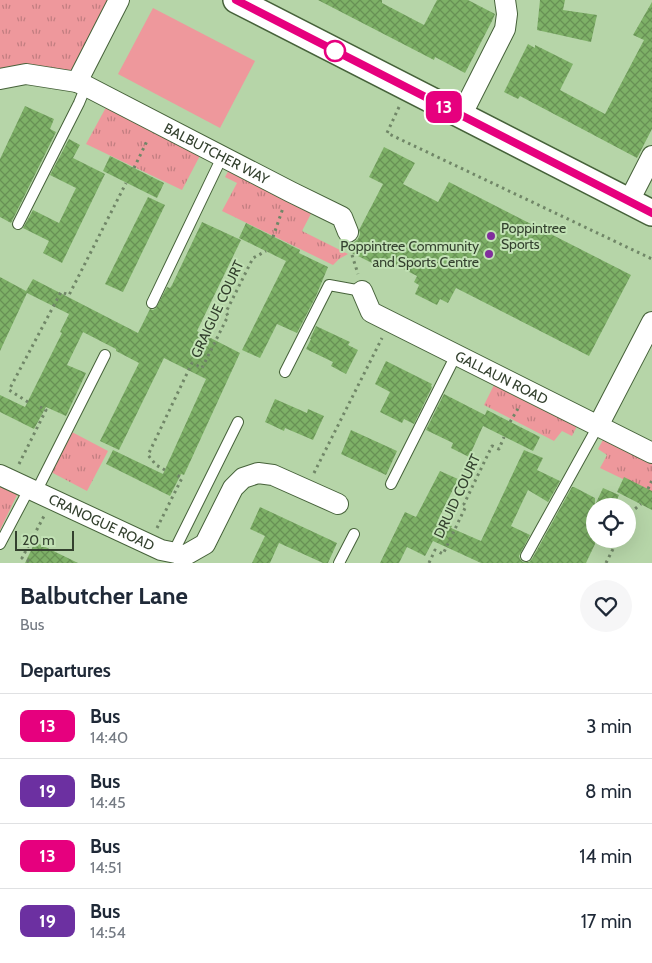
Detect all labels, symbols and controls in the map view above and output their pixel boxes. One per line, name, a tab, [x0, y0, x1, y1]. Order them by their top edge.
unlabelled marker	[324, 40, 346, 62]
line badge: 13	[422, 91, 466, 123]
text: 13	[436, 96, 452, 118]
street label: BALBUTCHER WAY	[161, 119, 273, 189]
place label: Poppintree Sports	[501, 219, 566, 253]
marker: Poppintree Sports	[485, 230, 497, 242]
place label: Poppintree Community and Sports Centre	[340, 237, 479, 271]
marker: Poppintree Community and Sports Centre	[483, 248, 495, 260]
street label: GRAIGUE COURT	[187, 257, 248, 361]
street label: GALLAUN ROAD	[452, 347, 551, 408]
street label: DRUID COURT	[430, 451, 485, 541]
street label: CRANOGUE ROAD	[46, 490, 157, 555]
map controls	[586, 498, 636, 548]
button: locate	[586, 498, 636, 548]
scale bar	[15, 528, 74, 551]
text: 20 m	[22, 531, 55, 549]
button: heart	[580, 580, 632, 632]
text: Balbutcher Lane	[20, 581, 188, 610]
text: Bus	[20, 615, 44, 634]
text: Departures	[20, 659, 111, 682]
text: Bus	[90, 705, 120, 728]
text: 13	[39, 715, 56, 737]
text: 3 min	[586, 715, 632, 738]
text: 14:40	[90, 728, 128, 747]
text: Bus	[90, 770, 120, 793]
text: 19	[39, 780, 56, 802]
text: 8 min	[585, 780, 632, 803]
text: 14:45	[90, 793, 126, 812]
text: Bus	[90, 835, 120, 858]
text: 13	[39, 845, 56, 867]
text: 14 min	[579, 845, 632, 868]
text: 14:51	[90, 858, 122, 877]
text: Bus	[90, 900, 120, 923]
text: 19	[39, 910, 56, 932]
text: 17 min	[581, 910, 632, 933]
text: 14:54	[90, 923, 126, 942]

